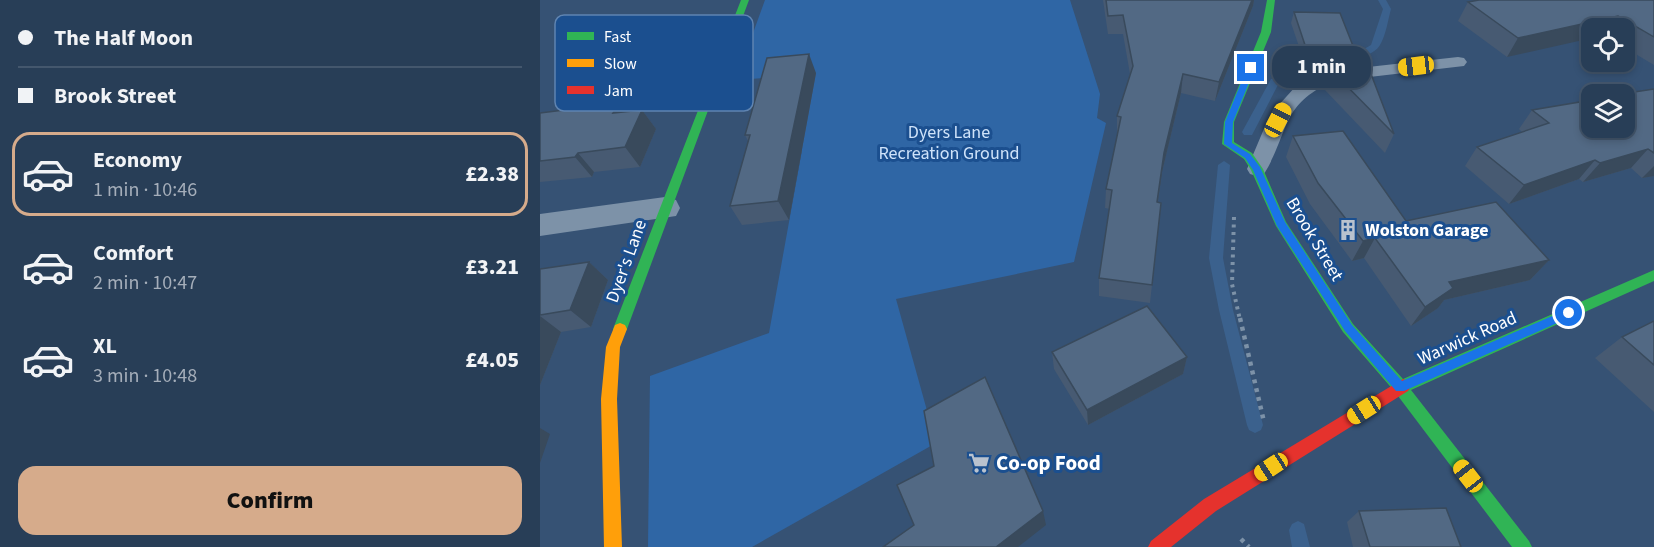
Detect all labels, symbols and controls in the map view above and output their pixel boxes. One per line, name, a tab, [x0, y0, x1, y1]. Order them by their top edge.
legend	[555, 15, 753, 111]
map controls	[1581, 18, 1635, 138]
button: locate	[1581, 18, 1635, 72]
text: The Half Moon	[54, 22, 193, 54]
text: Fast	[604, 26, 632, 48]
callout: 1 min	[1272, 47, 1371, 89]
text: Slow	[604, 53, 637, 75]
text: 1 min	[1297, 53, 1346, 81]
route end	[1237, 54, 1264, 81]
car	[1397, 55, 1435, 77]
text: Brook Street	[54, 80, 176, 112]
text: Jam	[604, 80, 633, 102]
button: layers	[1581, 84, 1635, 138]
car	[1262, 100, 1294, 140]
park label: Dyers Lane Recreation Ground	[878, 120, 1020, 166]
text: Economy	[93, 144, 182, 176]
icon: car	[21, 147, 75, 201]
text: £2.38	[465, 158, 519, 190]
text: 1 min · 10:46	[93, 176, 197, 204]
street label: Brook Street	[1280, 193, 1349, 286]
street label: Dyer's Lane	[600, 216, 653, 306]
building icon: Wolston Garage	[1336, 218, 1360, 242]
place label: Wolston Garage	[1365, 218, 1489, 243]
text: Comfort	[93, 237, 174, 269]
icon: car	[21, 240, 75, 294]
text: £3.21	[465, 251, 519, 283]
text: 2 min · 10:47	[93, 269, 197, 297]
route start	[1555, 299, 1582, 326]
street label: Warwick Road	[1414, 305, 1521, 371]
text: XL	[93, 330, 117, 362]
icon: car	[21, 333, 75, 387]
text: £4.05	[465, 344, 519, 376]
text: 3 min · 10:48	[93, 362, 197, 390]
car	[1344, 393, 1384, 427]
place label: Co-op Food	[996, 448, 1101, 478]
car	[1251, 450, 1291, 484]
supermarket icon: Co-op Food	[967, 451, 991, 475]
car	[1450, 456, 1486, 496]
button: Confirm	[18, 466, 522, 535]

